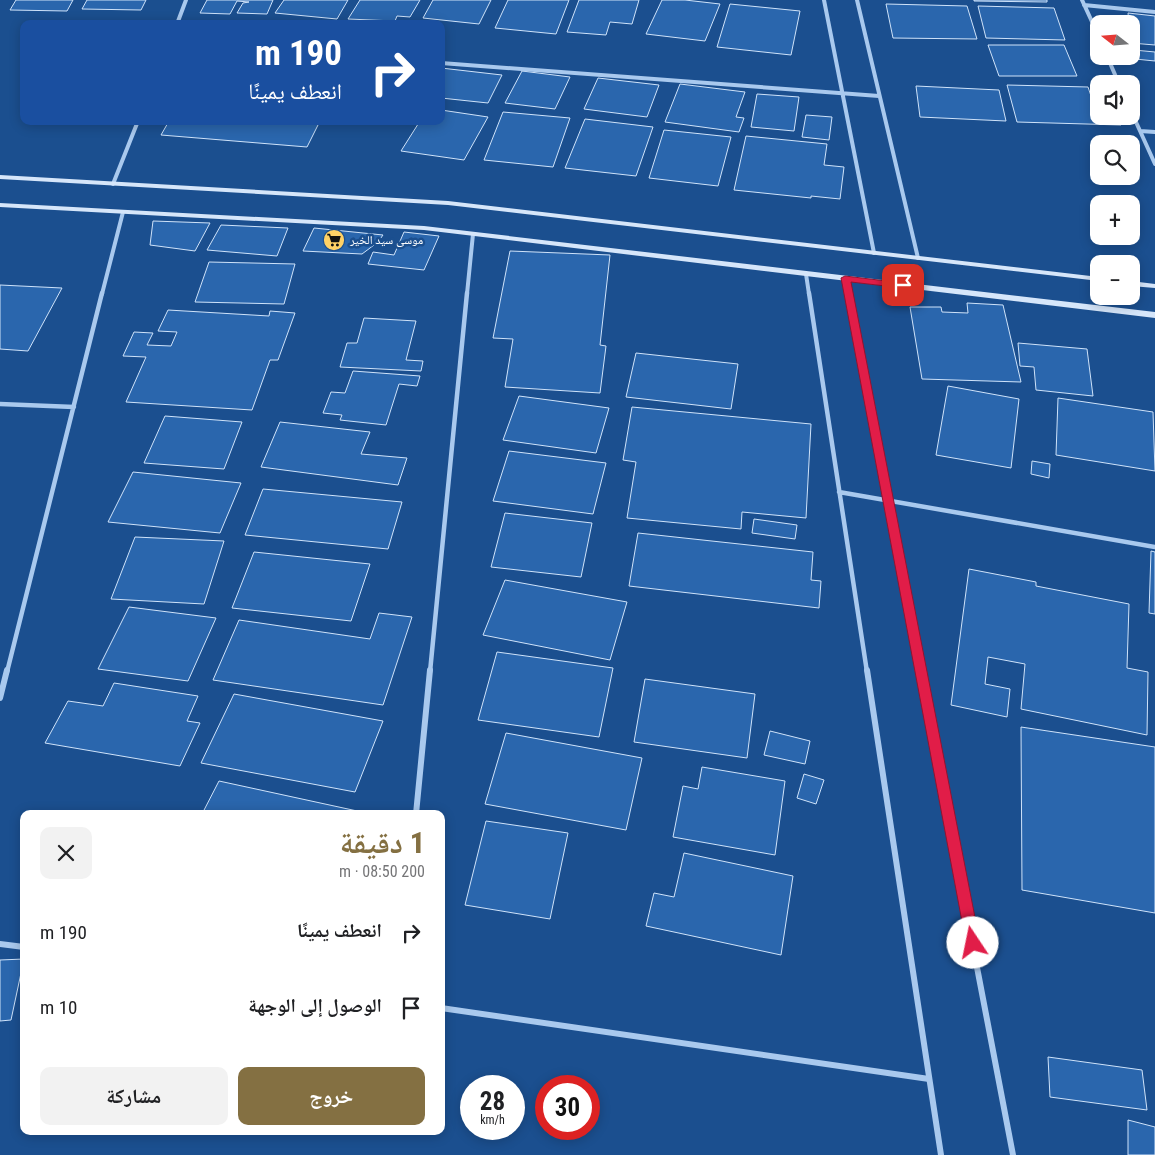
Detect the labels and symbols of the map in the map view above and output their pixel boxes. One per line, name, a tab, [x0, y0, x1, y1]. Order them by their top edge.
north arrow	[1090, 15, 1140, 65]
supermarket icon: موسى سيد الخير	[322, 228, 346, 252]
place label: موسى سيد الخير	[349, 233, 423, 247]
pin	[882, 264, 924, 306]
position arrow	[946, 916, 998, 968]
speed limit sign: 30	[535, 1075, 600, 1140]

